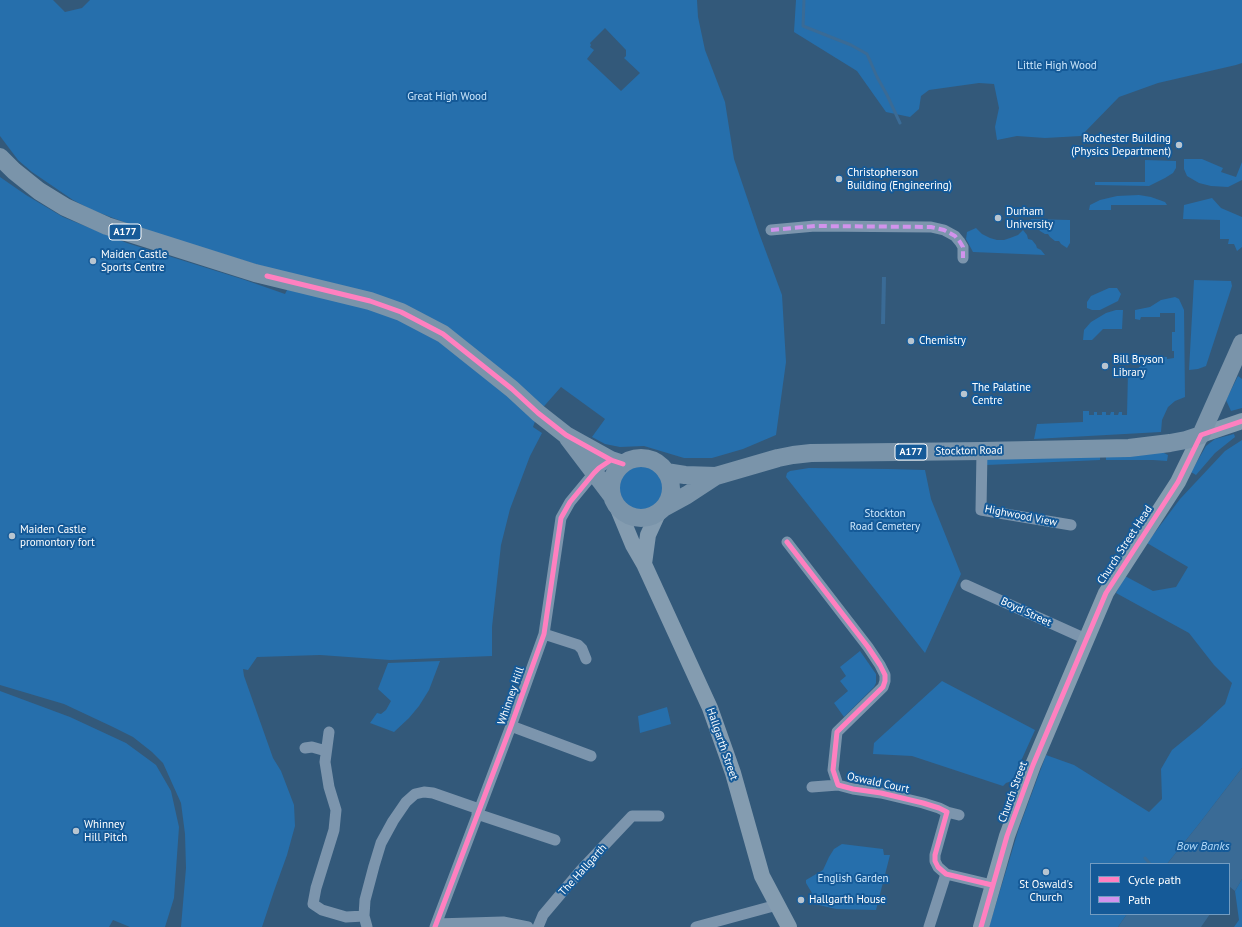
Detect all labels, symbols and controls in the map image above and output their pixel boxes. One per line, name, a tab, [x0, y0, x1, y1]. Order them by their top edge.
park label: Little High Wood	[1017, 59, 1097, 73]
park label: Great High Wood	[407, 90, 487, 104]
place label: Rochester Building (Physics Department)	[1071, 132, 1171, 158]
marker: Rochester Building (Physics Department)	[1174, 140, 1184, 150]
place label: Christopherson Building (Engineering)	[847, 166, 952, 192]
marker: Christopherson Building (Engineering)	[834, 174, 844, 184]
place label: Durham University	[1006, 205, 1053, 231]
marker: Durham University	[993, 213, 1003, 223]
road number: A177	[109, 224, 141, 240]
place label: Maiden Castle Sports Centre	[101, 248, 167, 274]
marker: Maiden Castle Sports Centre	[88, 256, 98, 266]
place label: Chemistry	[919, 334, 966, 348]
marker: Chemistry	[906, 336, 916, 346]
place label: Bill Bryson Library	[1113, 353, 1164, 379]
marker: Bill Bryson Library	[1100, 361, 1110, 371]
place label: The Palatine Centre	[972, 381, 1031, 407]
marker: The Palatine Centre	[959, 389, 969, 399]
road number: A177	[895, 444, 927, 460]
street label: Stockton Road	[935, 444, 1003, 458]
street label: Highwood View	[984, 502, 1058, 530]
street label: Church Street Head	[1095, 503, 1155, 587]
park label: Stockton Road Cemetery	[850, 507, 920, 533]
place label: Maiden Castle promontory fort	[20, 523, 95, 549]
marker: Maiden Castle promontory fort	[7, 531, 17, 541]
street label: Boyd Street	[999, 595, 1053, 629]
street label: Whinney Hill	[495, 665, 527, 727]
street label: Hallgarth Street	[703, 706, 741, 782]
street label: Church Street	[996, 760, 1030, 824]
street label: Oswald Court	[846, 770, 910, 796]
place label: Whinney Hill Pitch	[84, 818, 127, 844]
marker: Whinney Hill Pitch	[71, 826, 81, 836]
water label: Bow Banks	[1177, 840, 1229, 854]
street label: The Hallgarth	[556, 841, 610, 899]
legend	[1090, 863, 1230, 915]
marker: St Oswald's Church	[1041, 867, 1051, 877]
park label: English Garden	[817, 872, 889, 886]
text: Cycle path	[1128, 872, 1181, 887]
place label: St Oswald's Church	[1019, 878, 1073, 904]
text: Path	[1128, 892, 1151, 907]
place label: Hallgarth House	[809, 893, 886, 907]
marker: Hallgarth House	[796, 895, 806, 905]

